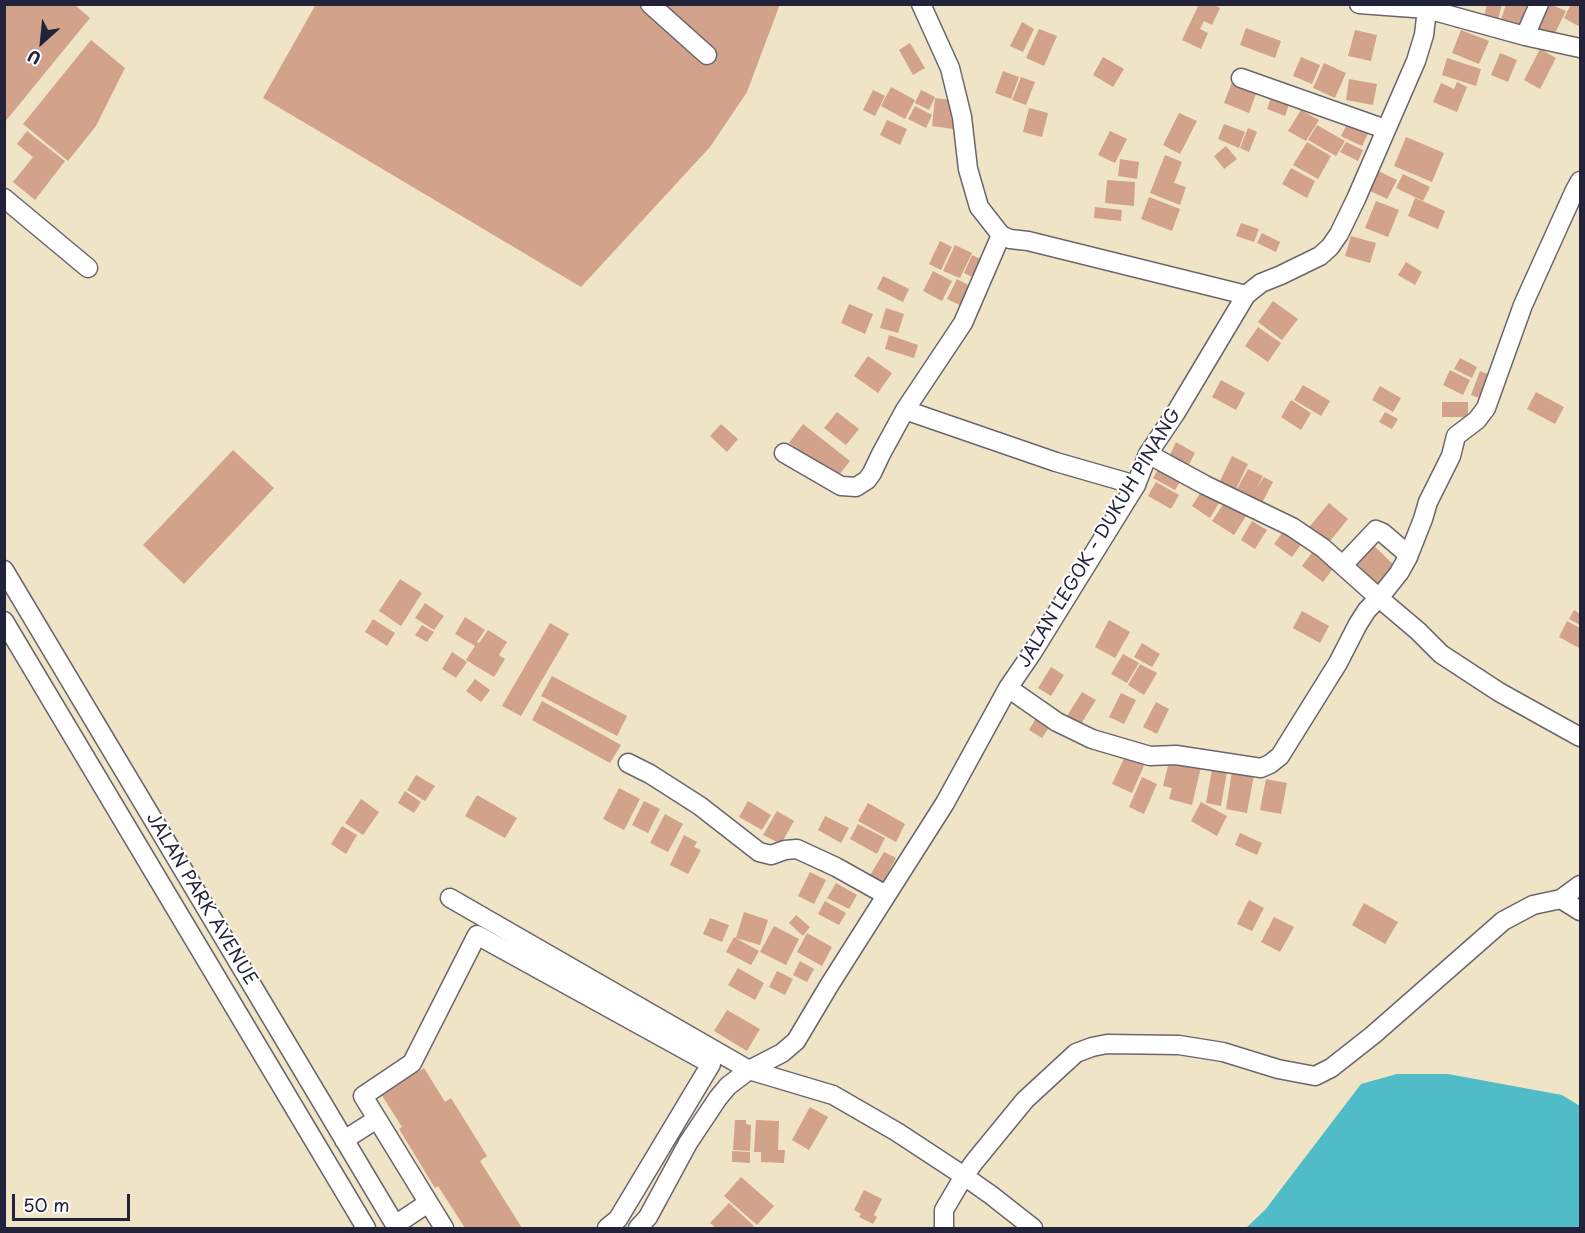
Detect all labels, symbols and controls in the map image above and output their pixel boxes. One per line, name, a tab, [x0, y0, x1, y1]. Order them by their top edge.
north arrow	[12, 12, 72, 72]
text: U	[23, 45, 45, 71]
street label: JALAN LEGOK - DUKUH PINANG	[1014, 404, 1186, 672]
street label: JALAN PARK AVENUE	[141, 809, 261, 989]
scale bar	[15, 1182, 134, 1220]
text: 50 m	[23, 1191, 70, 1218]

